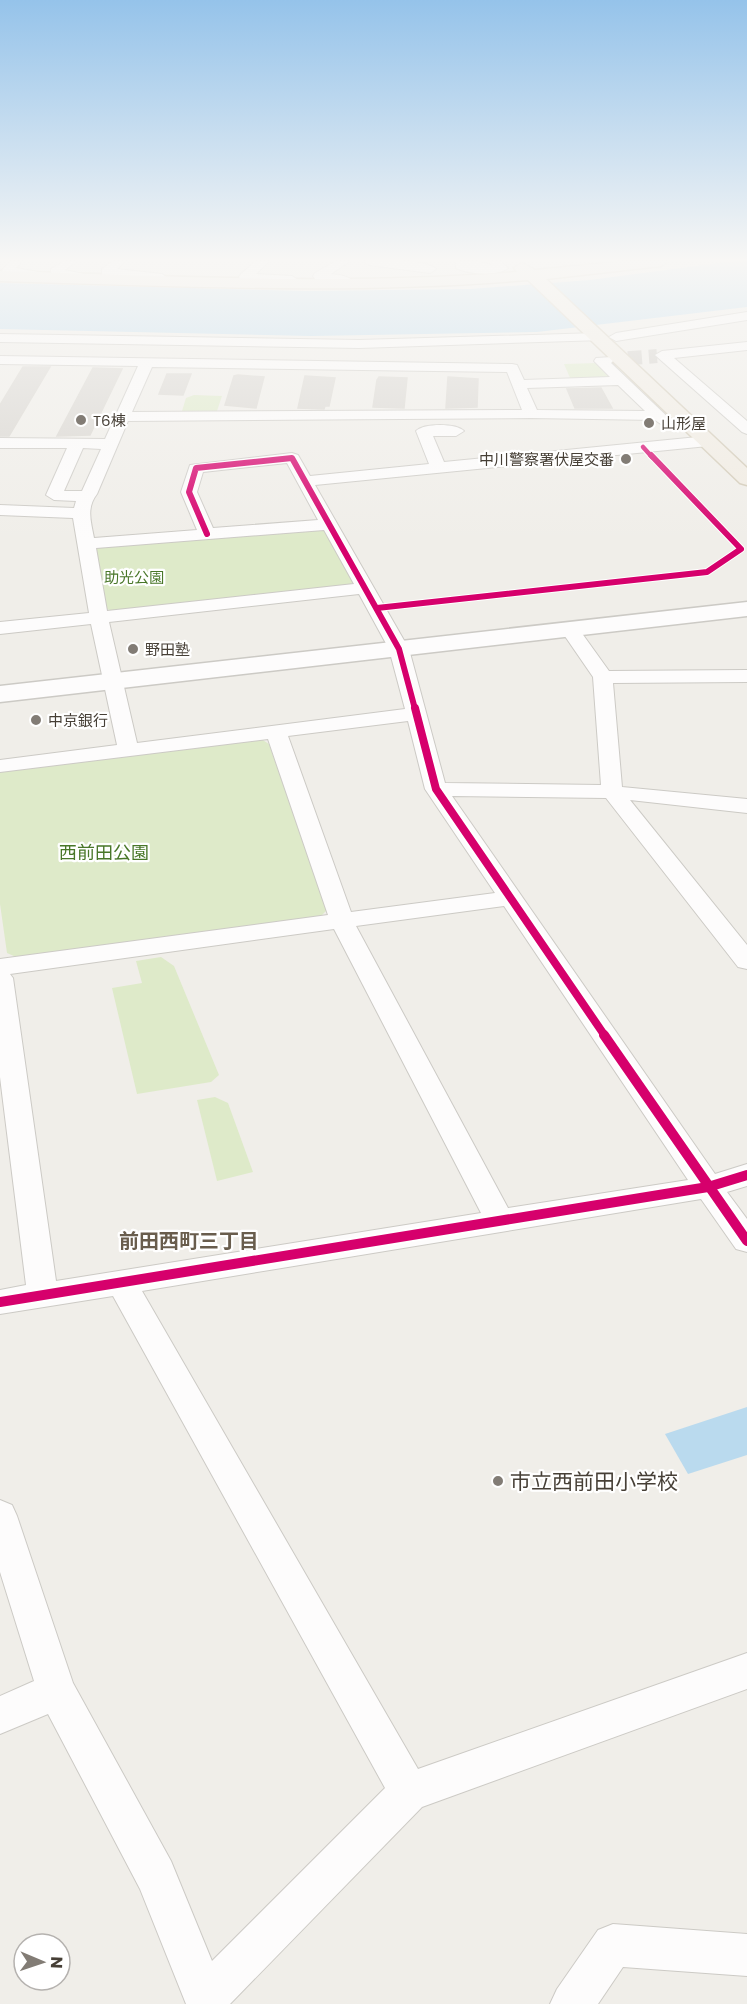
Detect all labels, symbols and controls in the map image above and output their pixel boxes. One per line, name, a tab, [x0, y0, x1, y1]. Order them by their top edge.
place label: T6棟	[93, 410, 126, 431]
marker: T6棟	[74, 413, 88, 427]
place label: 山形屋	[661, 413, 706, 434]
marker: 山形屋	[642, 416, 656, 430]
place label: 中川警察署伏屋交番	[479, 449, 614, 470]
marker: 中川警察署伏屋交番	[619, 452, 633, 466]
park label: 助光公園	[104, 567, 164, 588]
place label: 野田塾	[145, 639, 190, 660]
marker: 野田塾	[126, 642, 140, 656]
place label: 中京銀行	[48, 710, 108, 731]
marker: 中京銀行	[29, 713, 43, 727]
park label: 西前田公園	[59, 840, 149, 865]
district label: 前田西町三丁目	[119, 1227, 259, 1255]
place label: 市立西前田小学校	[510, 1467, 678, 1496]
marker: 市立西前田小学校	[491, 1474, 505, 1488]
north arrow	[12, 1932, 72, 1992]
text: N	[45, 1956, 68, 1969]

